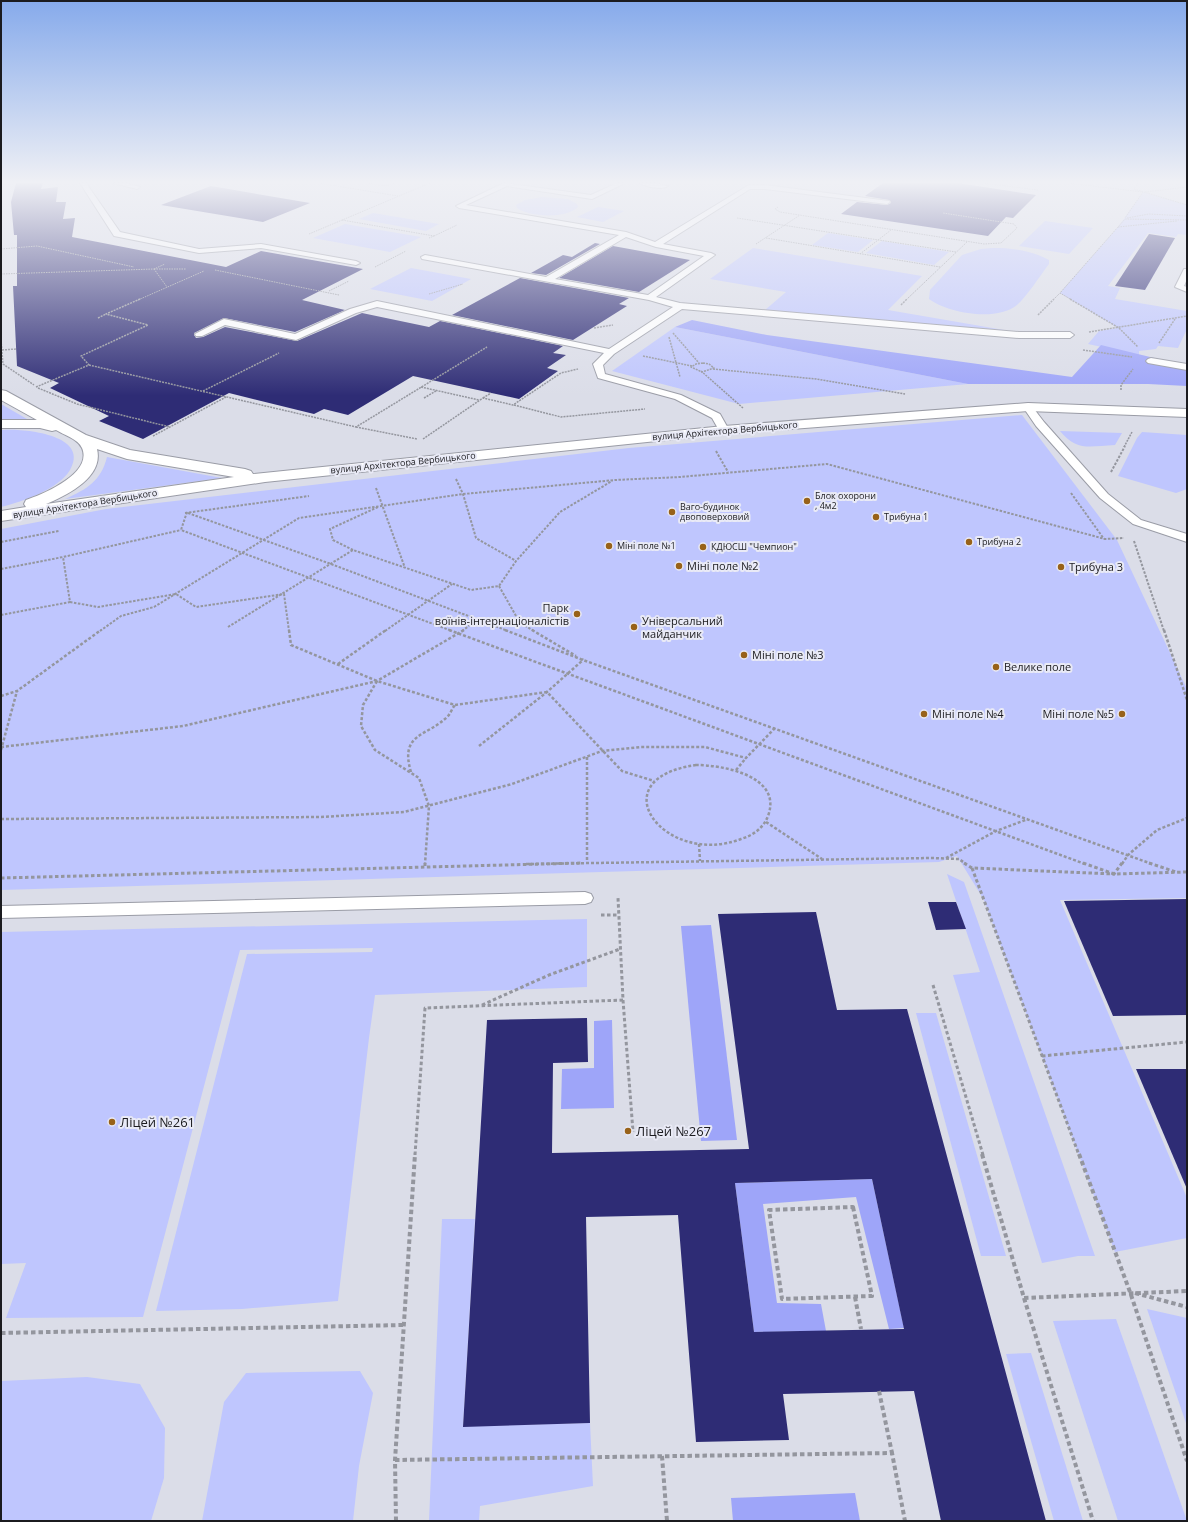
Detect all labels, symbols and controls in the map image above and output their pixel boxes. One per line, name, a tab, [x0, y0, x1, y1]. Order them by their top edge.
street label: вулиця Архітектора Вербицького	[652, 418, 798, 443]
street label: вулиця Архітектора Вербицького	[330, 448, 476, 477]
street label: вулиця Архітектора Вербицького	[12, 486, 158, 521]
place label: Блок охорони , 4м2	[815, 489, 876, 512]
marker: Блок охорони , 4м2	[802, 496, 812, 506]
place label: Ваго-будинок двоповерховий	[680, 500, 749, 523]
marker: Ваго-будинок двоповерховий	[667, 507, 677, 517]
place label: Трибуна 1	[884, 510, 928, 523]
marker: Трибуна 1	[871, 512, 881, 522]
place label: Трибуна 2	[977, 535, 1021, 548]
marker: Трибуна 2	[964, 537, 974, 547]
place label: Міні поле №1	[617, 539, 676, 552]
place label: КДЮСШ "Чемпион"	[711, 540, 797, 553]
marker: Міні поле №1	[604, 541, 614, 551]
marker: КДЮСШ "Чемпион"	[698, 542, 708, 552]
place label: Міні поле №2	[687, 558, 759, 573]
place label: Трибуна 3	[1069, 559, 1123, 574]
marker: Міні поле №2	[674, 561, 684, 571]
marker: Трибуна 3	[1056, 562, 1066, 572]
place label: Парк воїнів-інтернаціоналістів	[435, 600, 569, 628]
marker: Парк воїнів-інтернаціоналістів	[572, 609, 582, 619]
place label: Універсальний майданчик	[642, 613, 723, 641]
marker: Універсальний майданчик	[629, 622, 639, 632]
place label: Міні поле №3	[752, 647, 824, 662]
marker: Міні поле №3	[739, 650, 749, 660]
place label: Велике поле	[1004, 659, 1071, 674]
marker: Велике поле	[991, 662, 1001, 672]
place label: Міні поле №4	[932, 706, 1004, 721]
place label: Міні поле №5	[1042, 706, 1114, 721]
marker: Міні поле №4	[919, 709, 929, 719]
marker: Міні поле №5	[1117, 709, 1127, 719]
place label: Ліцей №261	[120, 1113, 195, 1131]
marker: Ліцей №261	[107, 1117, 117, 1127]
place label: Ліцей №267	[636, 1122, 711, 1140]
marker: Ліцей №267	[623, 1126, 633, 1136]

